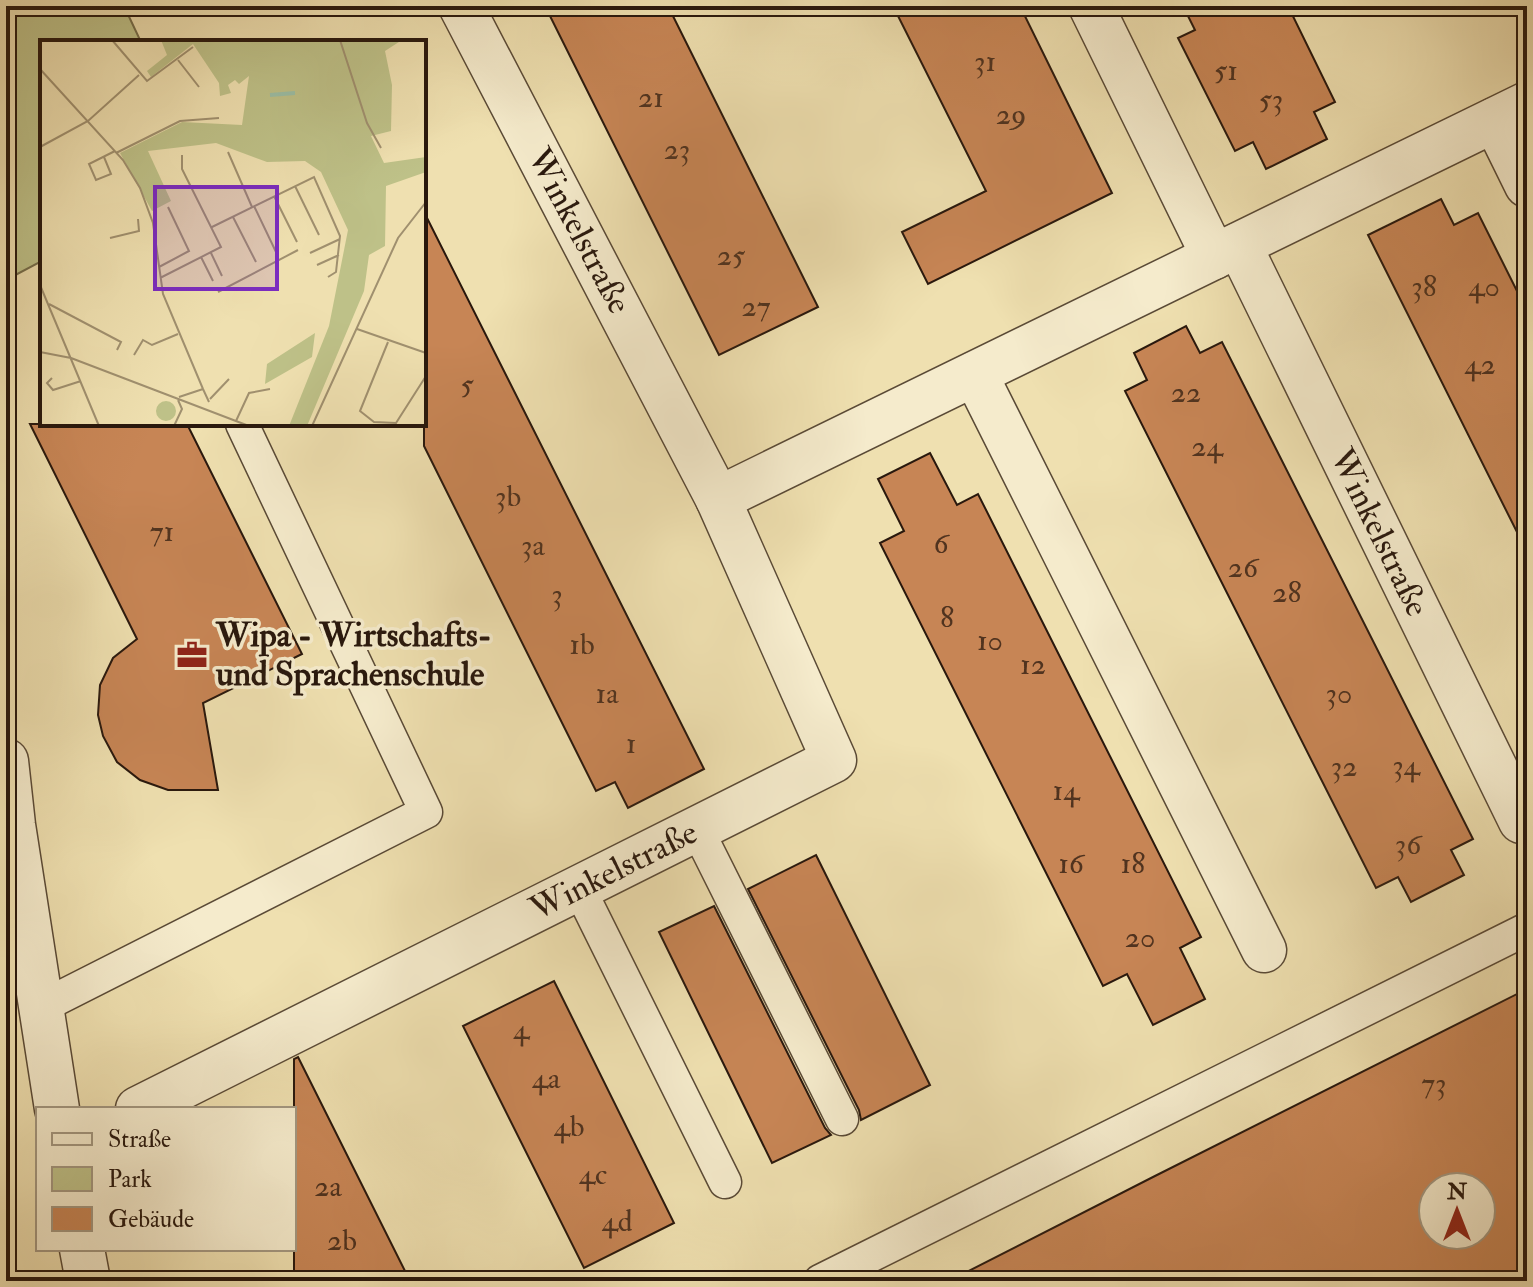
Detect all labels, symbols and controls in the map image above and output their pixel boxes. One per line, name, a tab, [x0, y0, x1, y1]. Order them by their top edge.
inset map	[40, 40, 426, 426]
house number: 31	[974, 43, 996, 80]
house number: 51	[1214, 52, 1238, 89]
house number: 21	[638, 79, 664, 116]
house number: 53	[1259, 81, 1283, 118]
house number: 29	[996, 96, 1026, 133]
house number: 23	[664, 131, 690, 168]
street label: Winkelstraße	[517, 140, 641, 321]
house number: 25	[717, 237, 746, 274]
house number: 38	[1411, 268, 1437, 305]
house number: 40	[1468, 268, 1500, 305]
house number: 27	[742, 288, 771, 325]
house number: 42	[1464, 346, 1496, 383]
house number: 5	[460, 366, 474, 403]
house number: 22	[1171, 374, 1201, 411]
house number: 24	[1191, 428, 1225, 465]
street label: Winkelstraße	[1320, 440, 1439, 624]
house number: 3b	[495, 478, 521, 515]
house number: 71	[150, 513, 174, 550]
house number: 6	[933, 525, 950, 562]
house number: 3a	[521, 527, 546, 564]
house number: 26	[1228, 549, 1260, 586]
house number: 28	[1272, 574, 1302, 611]
house number: 3	[551, 576, 563, 613]
house number: 8	[940, 599, 954, 636]
place label: Wipa - Wirtschafts- und Sprachenschule	[215, 614, 492, 696]
house number: 10	[977, 622, 1003, 659]
house number: 1b	[569, 626, 595, 663]
office icon: Wipa - Wirtschafts- und Sprachenschule	[175, 638, 209, 672]
house number: 12	[1020, 646, 1046, 683]
house number: 1a	[595, 675, 619, 712]
house number: 30	[1326, 675, 1352, 712]
house number: 1	[626, 725, 636, 762]
house number: 34	[1392, 747, 1422, 784]
house number: 32	[1331, 748, 1357, 785]
house number: 14	[1053, 772, 1081, 809]
street label: Winkelstraße	[522, 811, 704, 931]
house number: 36	[1395, 826, 1423, 863]
house number: 16	[1058, 845, 1086, 882]
house number: 18	[1121, 845, 1145, 882]
house number: 20	[1125, 919, 1155, 956]
house number: 4	[513, 1011, 531, 1048]
house number: 4a	[532, 1060, 561, 1097]
house number: 73	[1421, 1065, 1447, 1102]
legend	[36, 1107, 296, 1251]
house number: 4b	[554, 1108, 584, 1145]
text: Straße	[108, 1124, 171, 1155]
house number: 4c	[579, 1156, 607, 1193]
text: Park	[108, 1164, 152, 1195]
house number: 2a	[314, 1168, 342, 1205]
north arrow	[1417, 1171, 1497, 1251]
text: N	[1446, 1178, 1467, 1206]
house number: 4d	[602, 1203, 633, 1240]
text: Gebäude	[108, 1204, 194, 1235]
house number: 2b	[327, 1222, 357, 1259]

